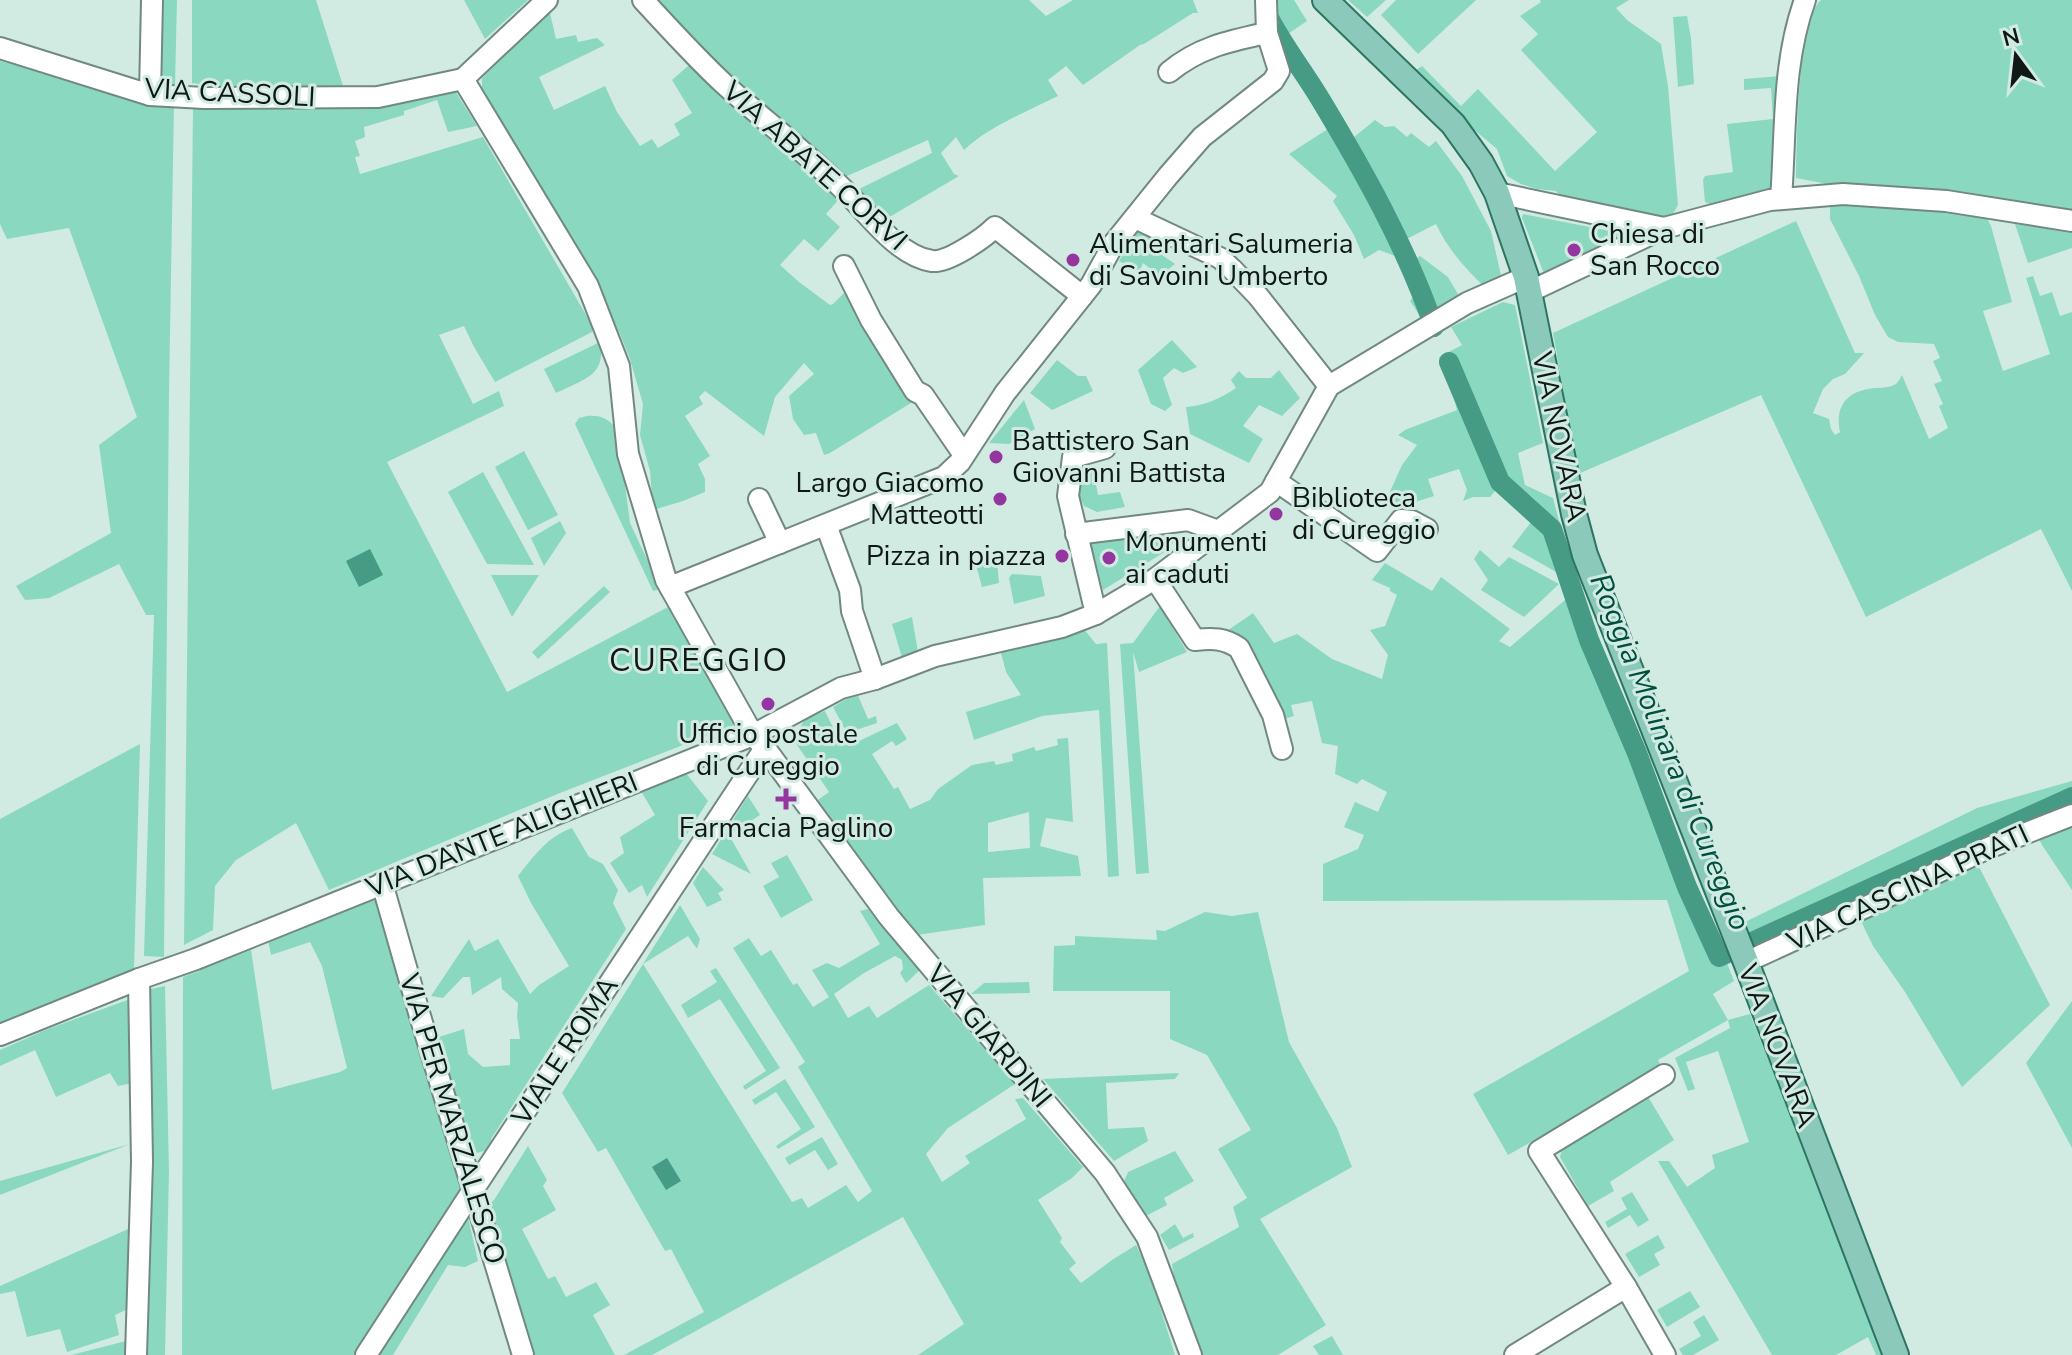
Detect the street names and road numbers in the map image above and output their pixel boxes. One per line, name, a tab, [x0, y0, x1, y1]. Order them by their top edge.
street label: VIA CASSOLI	[143, 70, 316, 116]
street label: VIA ABATE CORVI	[714, 72, 916, 259]
street label: VIA NOVARA	[1522, 348, 1596, 525]
street label: VIA DANTE ALIGHIERI	[360, 763, 643, 907]
street label: VIA CASCINA PRATI	[1780, 815, 2035, 961]
street label: VIA GIARDINI	[917, 955, 1060, 1116]
street label: VIA NOVARA	[1728, 958, 1826, 1133]
street label: VIA PER MARZALESCO	[389, 968, 514, 1269]
street label: VIALE ROMA	[502, 969, 627, 1133]

